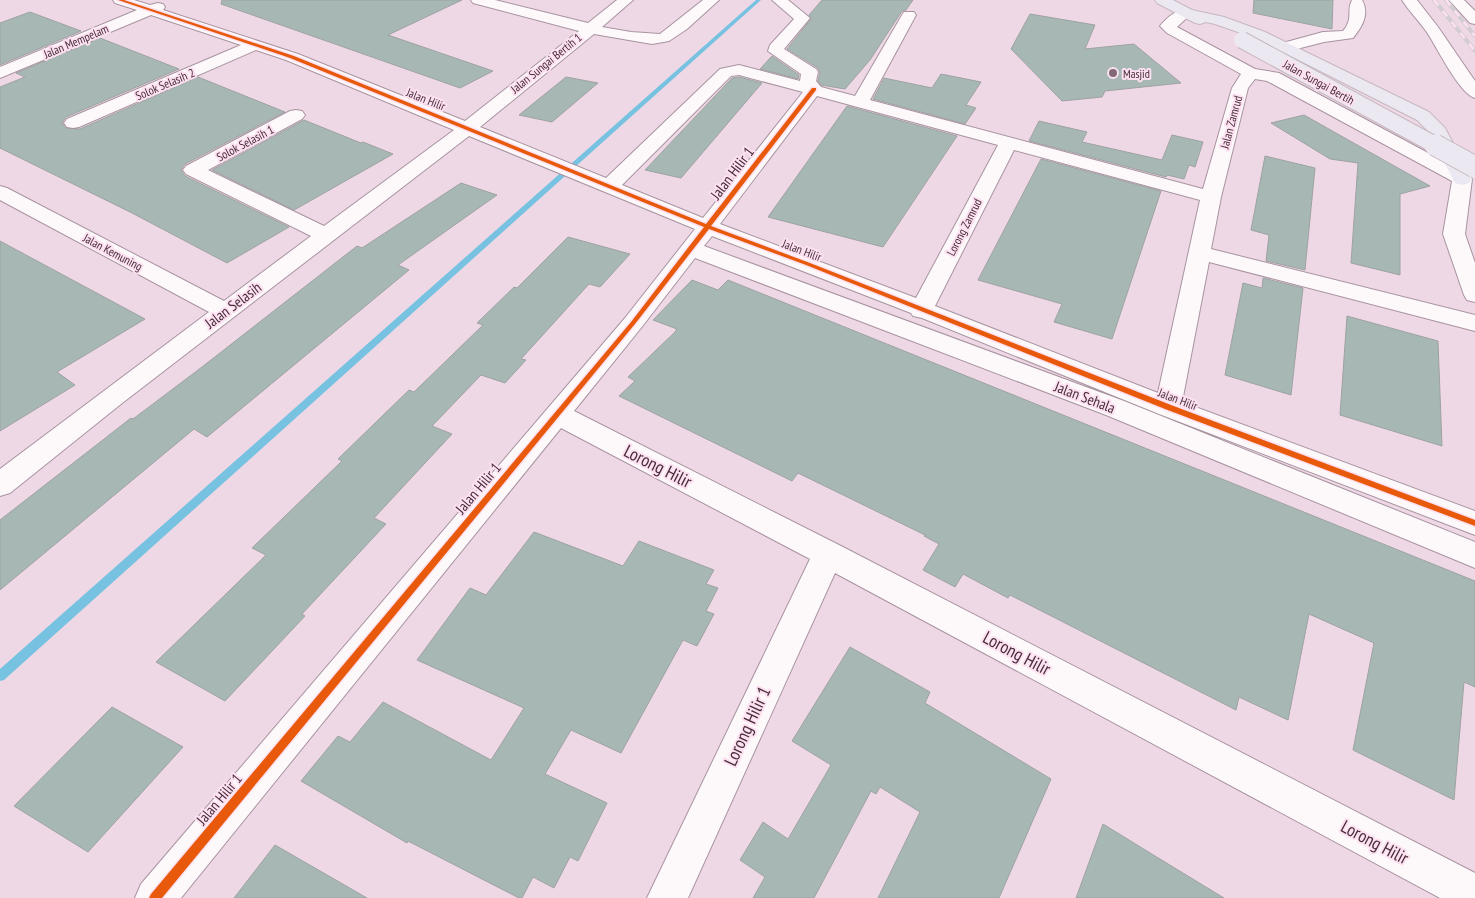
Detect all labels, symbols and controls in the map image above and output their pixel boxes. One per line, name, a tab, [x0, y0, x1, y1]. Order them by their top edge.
street label: Jalan Mempelam	[40, 21, 111, 62]
street label: Jalan Sungai Bertih 1	[507, 30, 585, 97]
street label: Jalan Sungai Bertih	[1280, 56, 1357, 108]
street label: Solok Selasih 2	[133, 65, 197, 103]
place label: Masjid	[1123, 66, 1150, 81]
marker: Masjid	[1107, 67, 1119, 79]
street label: Jalan Hilir	[403, 84, 448, 114]
street label: Jalan Zamrud	[1216, 94, 1245, 151]
street label: Solok Selasih 1	[214, 122, 276, 164]
street label: Jalan Hilir 1	[705, 143, 758, 204]
street label: Lorong Zamrud	[943, 196, 985, 258]
street label: Jalan Kemuning	[80, 230, 145, 274]
street label: Jalan Hilir	[779, 235, 824, 265]
street label: Jalan Selasih	[200, 278, 265, 333]
street label: Jalan Sehala	[1051, 376, 1118, 417]
street label: Jalan Hilir	[1155, 384, 1200, 414]
street label: Lorong Hilir	[620, 439, 696, 493]
street label: Jalan Hilir 1	[450, 459, 505, 518]
street label: Lorong Hilir	[979, 626, 1055, 680]
street label: Lorong Hilir 1	[719, 683, 775, 769]
street label: Jalan Hilir 1	[191, 770, 246, 829]
street label: Lorong Hilir	[1337, 815, 1413, 869]

